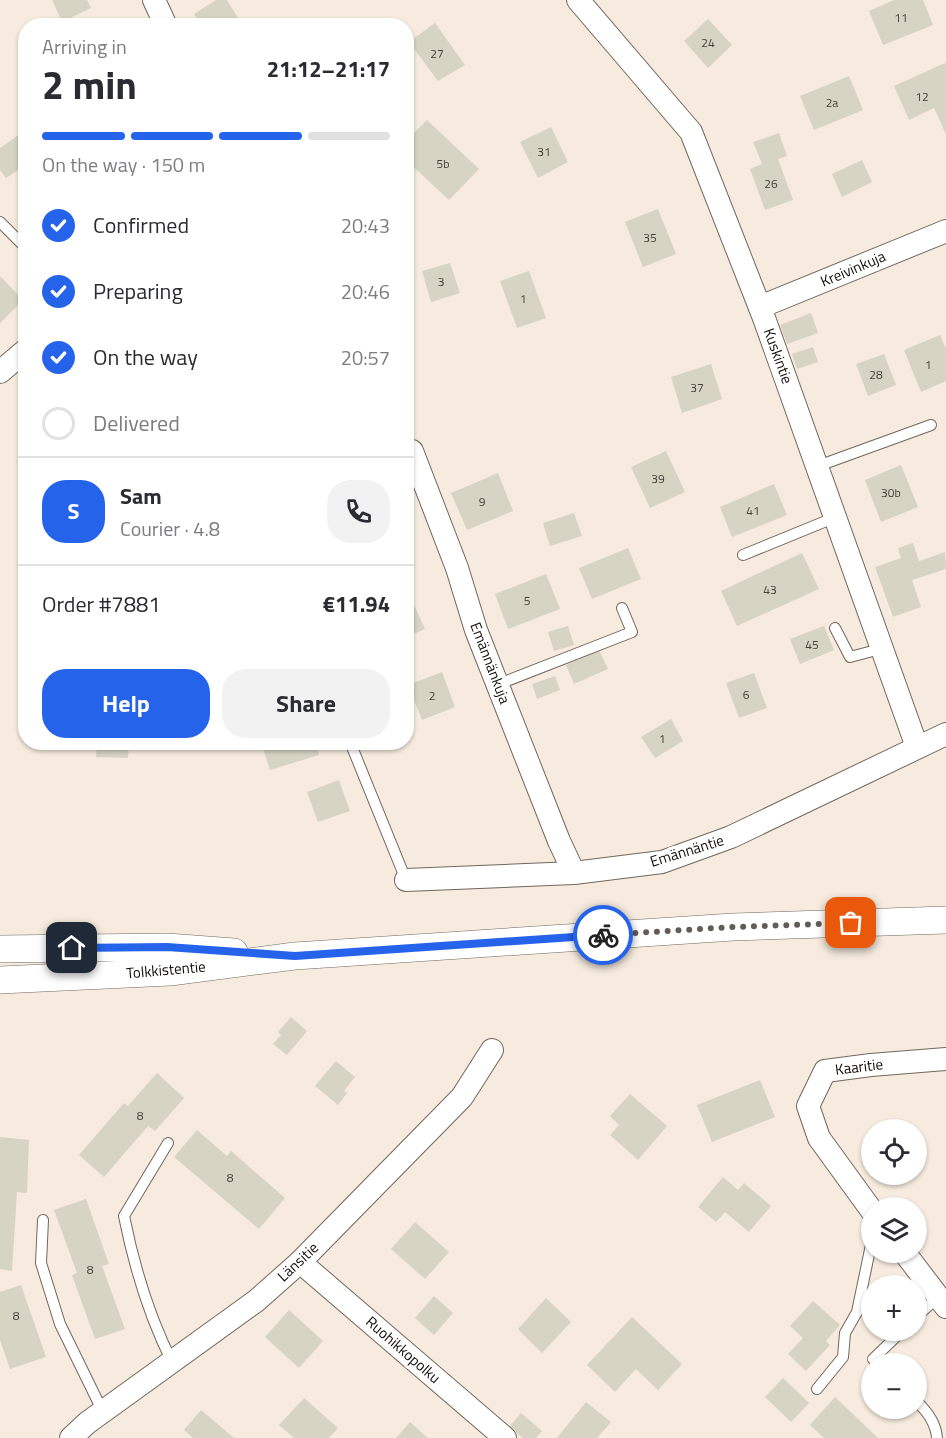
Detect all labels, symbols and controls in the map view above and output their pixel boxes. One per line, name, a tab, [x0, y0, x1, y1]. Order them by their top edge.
house number: 11	[894, 8, 908, 27]
text: Arriving in	[42, 31, 127, 62]
house number: 24	[701, 33, 715, 52]
house number: 27	[430, 44, 444, 63]
text: 21:12–21:17	[267, 52, 390, 86]
text: 2 min	[42, 55, 137, 114]
house number: 12	[915, 87, 929, 106]
house number: 2a	[826, 93, 838, 112]
house number: 31	[537, 142, 551, 161]
text: On the way · 150 m	[42, 149, 205, 180]
house number: 5b	[436, 154, 450, 173]
house number: 26	[764, 174, 778, 193]
text: Confirmed	[93, 208, 189, 242]
icon: check	[42, 209, 75, 242]
text: 20:43	[341, 210, 390, 241]
house number: 35	[643, 228, 657, 247]
street label: Kreivinkuja	[817, 244, 889, 293]
house number: 3	[438, 272, 444, 291]
text: Preparing	[93, 274, 183, 308]
icon: check	[42, 275, 75, 308]
text: 20:46	[341, 276, 390, 307]
house number: 1	[520, 289, 526, 308]
street label: Kuskintie	[758, 325, 799, 387]
text: On the way	[93, 340, 198, 374]
icon: check	[42, 341, 75, 374]
text: 20:57	[341, 342, 390, 373]
house number: 1	[925, 355, 931, 374]
house number: 28	[869, 365, 883, 384]
house number: 37	[690, 378, 704, 397]
text: Delivered	[93, 406, 180, 440]
house number: 39	[651, 469, 665, 488]
text: Sam	[120, 479, 162, 513]
button: phone	[327, 480, 390, 543]
house number: 30b	[881, 483, 901, 502]
house number: 9	[479, 492, 486, 511]
text: S	[68, 494, 79, 528]
house number: 41	[746, 501, 760, 520]
text: Courier · 4.8	[120, 513, 220, 544]
house number: 43	[763, 580, 777, 599]
text: Order #7881	[42, 587, 161, 621]
text: €11.94	[323, 587, 390, 621]
house number: 5	[524, 591, 531, 610]
street label: Emännänkuja	[464, 619, 517, 708]
house number: 45	[805, 635, 819, 654]
button: Help	[42, 669, 210, 738]
button: Share	[222, 669, 390, 738]
house number: 6	[743, 685, 750, 704]
house number: 2	[429, 686, 435, 705]
house number: 1	[659, 729, 665, 748]
street label: Emännäntie	[647, 828, 727, 873]
pin	[825, 897, 876, 948]
courier	[573, 905, 633, 965]
icon: bag	[834, 906, 867, 939]
icon: bike	[587, 919, 620, 952]
pin	[46, 922, 97, 973]
icon: home	[55, 931, 88, 964]
street label: Tolkkistentie	[125, 955, 207, 984]
street label: Kaaritie	[834, 1052, 884, 1081]
house number: 8	[137, 1106, 144, 1125]
map controls	[861, 1119, 927, 1419]
button: locate	[861, 1119, 927, 1185]
house number: 8	[227, 1168, 234, 1187]
button: layers	[861, 1197, 927, 1263]
street label: Länsitie	[272, 1236, 323, 1287]
house number: 8	[87, 1260, 94, 1279]
button: +	[861, 1275, 927, 1341]
house number: 8	[13, 1306, 20, 1325]
street label: Ruohikkopolku	[361, 1310, 446, 1389]
button: −	[861, 1353, 927, 1419]

